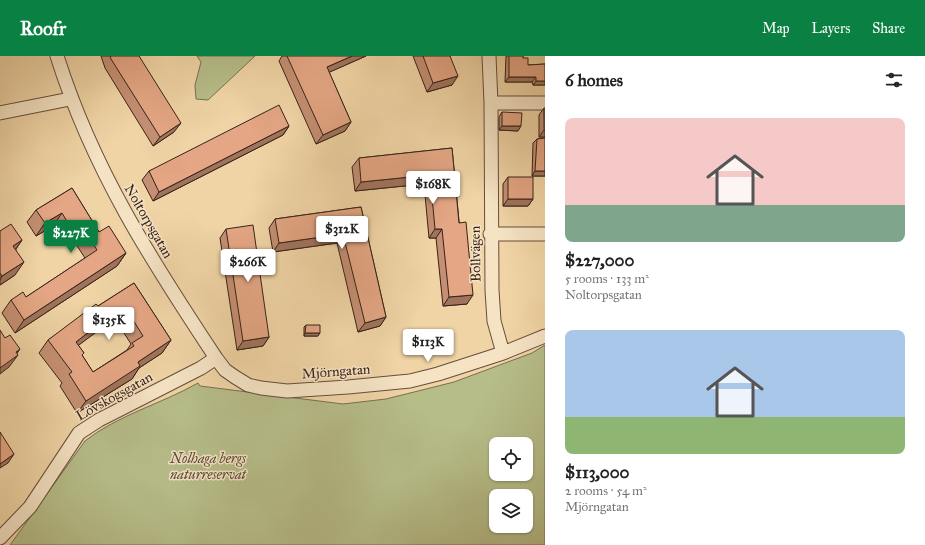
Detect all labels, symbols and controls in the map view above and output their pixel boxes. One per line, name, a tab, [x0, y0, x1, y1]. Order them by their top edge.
text: Roofr	[20, 17, 66, 40]
text: Map	[762, 20, 790, 37]
text: Layers	[812, 20, 850, 37]
text: Share	[872, 20, 905, 37]
icon: filters	[883, 69, 905, 91]
text: 6 homes	[565, 70, 623, 91]
icon: home	[699, 144, 771, 216]
pin: $168K	[405, 171, 461, 205]
text: $168K	[415, 176, 451, 192]
street label: Noltorpsgatan	[121, 181, 177, 262]
pin: $312K	[314, 216, 370, 250]
pin: $227K	[43, 220, 99, 254]
text: $312K	[325, 221, 359, 237]
text: $227K	[53, 225, 89, 241]
street label: Bollvägen	[467, 225, 484, 282]
pin: $266K	[220, 249, 276, 283]
text: $227,000	[565, 250, 634, 271]
text: $266K	[230, 254, 266, 270]
text: 5 rooms · 133 m²	[565, 271, 649, 287]
text: Noltorpsgatan	[565, 287, 642, 303]
pin: $135K	[81, 307, 137, 341]
text: $135K	[92, 312, 126, 328]
pin: $113K	[400, 329, 456, 363]
text: $113K	[412, 334, 444, 350]
icon: home	[699, 356, 771, 428]
street label: Mjörngatan	[301, 361, 371, 382]
street label: Lövskogsgatan	[73, 368, 156, 425]
map controls	[489, 437, 533, 533]
button: locate	[489, 437, 533, 481]
park label: Nolhaga bergs naturreservat	[169, 450, 248, 483]
text: $113,000	[565, 462, 630, 483]
text: 2 rooms · 54 m²	[565, 483, 647, 499]
button: layers	[489, 489, 533, 533]
text: Mjörngatan	[565, 499, 629, 515]

